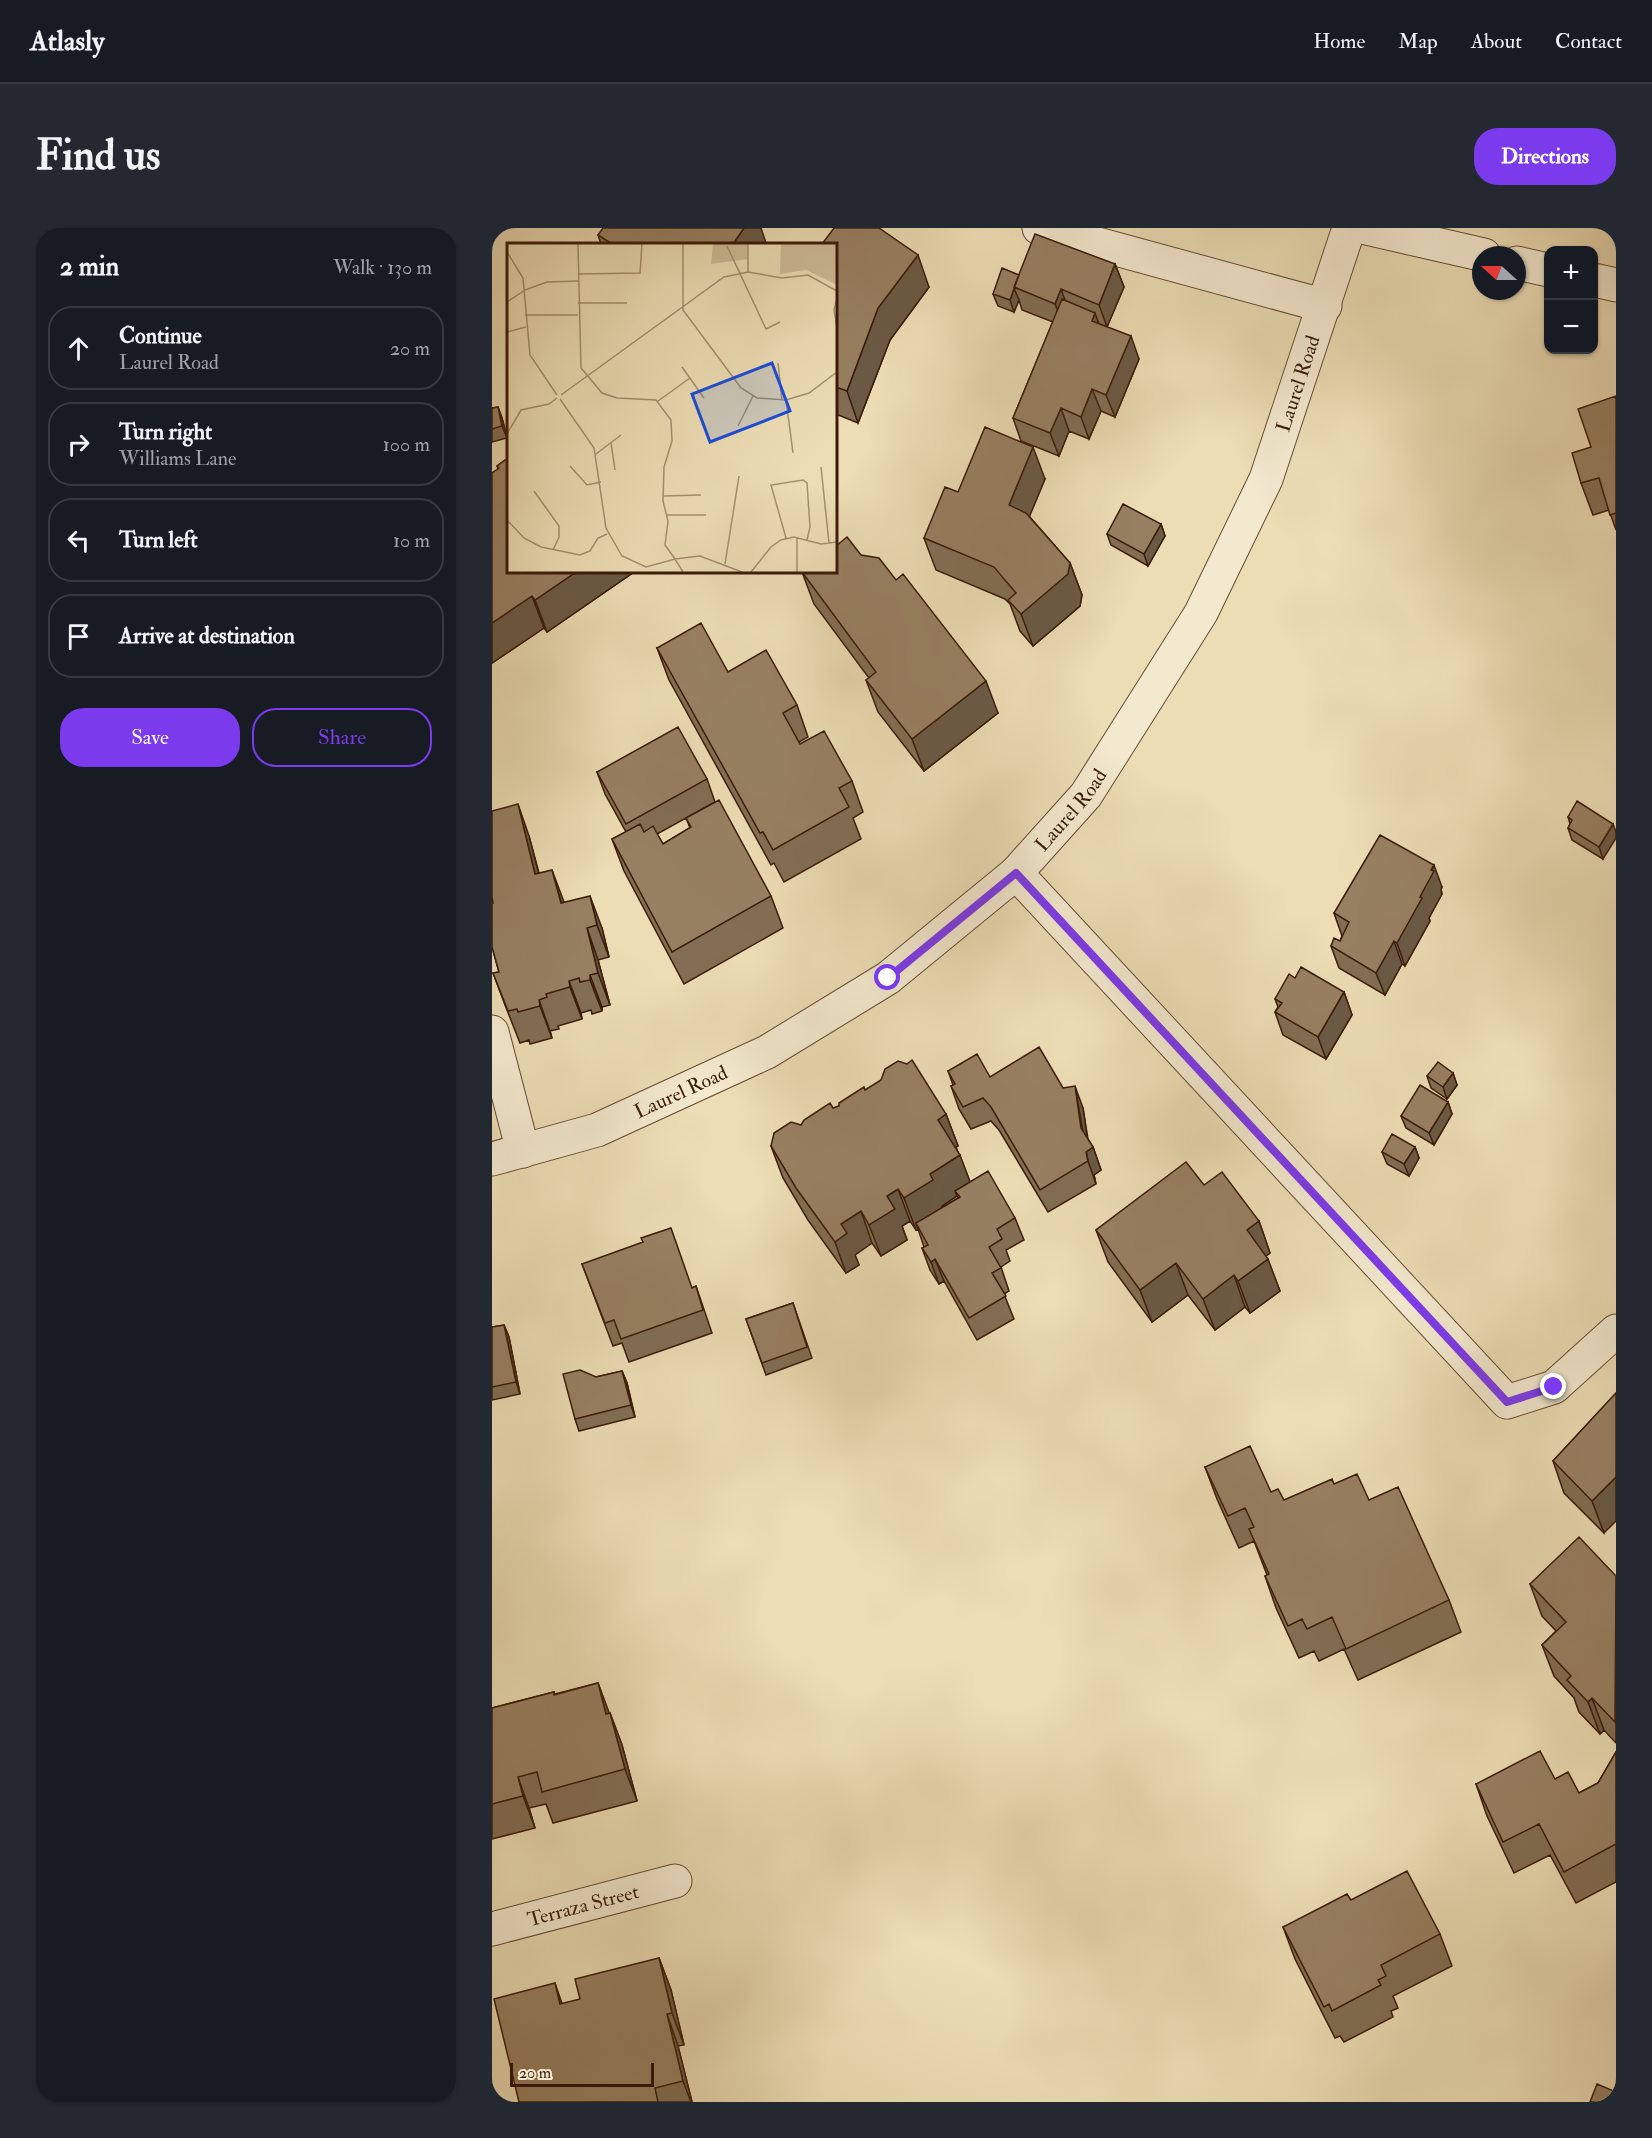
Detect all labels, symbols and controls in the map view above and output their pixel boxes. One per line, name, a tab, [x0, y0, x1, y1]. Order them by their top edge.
text: Atlasly	[30, 24, 104, 59]
text: Home	[1313, 28, 1365, 55]
text: Map	[1398, 28, 1438, 55]
text: About	[1471, 28, 1522, 55]
text: Contact	[1555, 28, 1622, 55]
button: Directions	[1474, 128, 1616, 185]
text: Find us	[36, 130, 160, 182]
inset map	[507, 243, 837, 573]
north arrow	[1472, 246, 1526, 300]
map controls	[1544, 246, 1598, 354]
button: +	[1544, 246, 1598, 300]
text: 2 min	[60, 251, 119, 283]
text: Walk · 130 m	[333, 255, 432, 280]
button: −	[1544, 300, 1598, 354]
text: Continue	[119, 322, 202, 350]
icon: ahead	[62, 332, 95, 365]
street label: Laurel Road	[1270, 332, 1325, 435]
text: 20 m	[390, 336, 430, 361]
text: Laurel Road	[119, 350, 219, 375]
text: Turn right	[119, 418, 212, 446]
icon: right	[62, 428, 95, 461]
text: 100 m	[383, 432, 430, 457]
text: Williams Lane	[119, 446, 236, 471]
icon: left	[62, 524, 95, 557]
text: Turn left	[119, 526, 198, 554]
text: 10 m	[393, 528, 430, 553]
icon: arrive	[62, 620, 95, 653]
text: Arrive at destination	[119, 622, 295, 650]
button: Save	[60, 708, 240, 767]
button: Share	[252, 708, 432, 767]
street label: Laurel Road	[1029, 764, 1112, 856]
route start	[874, 964, 900, 990]
street label: Laurel Road	[630, 1059, 732, 1124]
route end	[1540, 1373, 1566, 1399]
street label: Terraza Street	[525, 1878, 642, 1932]
scale bar	[510, 2060, 654, 2088]
text: 20 m	[519, 2063, 551, 2083]

